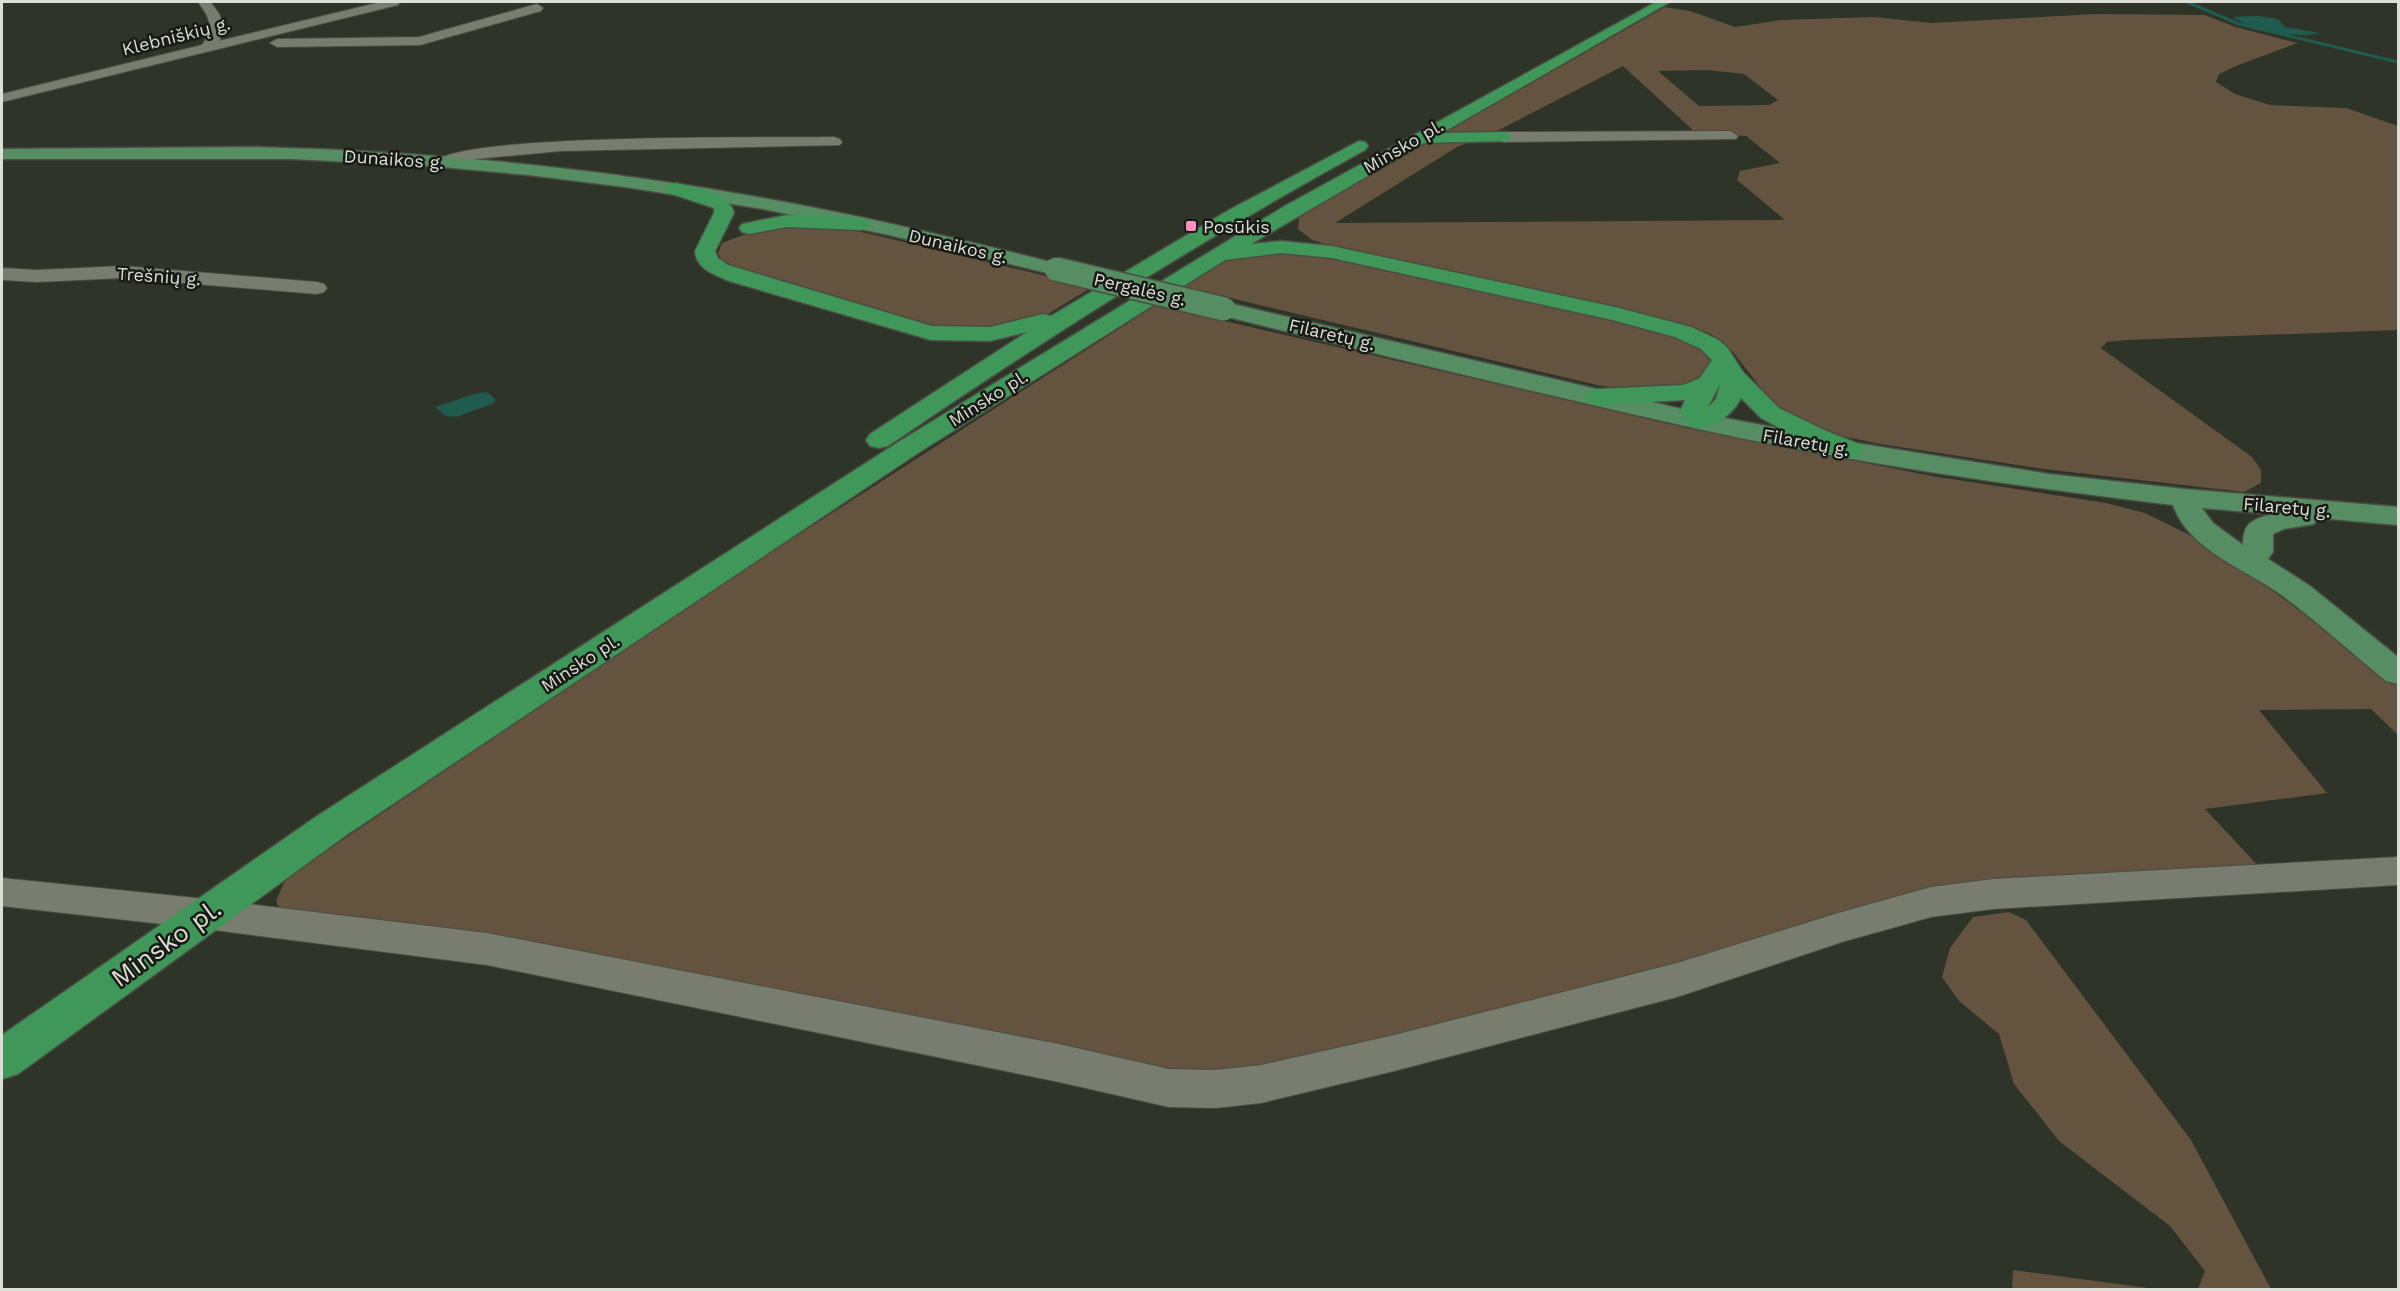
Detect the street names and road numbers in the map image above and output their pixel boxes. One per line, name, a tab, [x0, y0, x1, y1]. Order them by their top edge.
street label: Klebniškių g.	[120, 12, 232, 60]
street label: Minsko pl.	[1359, 115, 1447, 177]
street label: Dunaikos g.	[343, 145, 445, 173]
street label: Dunaikos g.	[906, 224, 1010, 268]
street label: Trešnių g.	[116, 263, 202, 289]
street label: Pergalės g.	[1092, 268, 1188, 310]
street label: Filaretų g.	[1287, 314, 1377, 354]
street label: Minsko pl.	[945, 365, 1031, 431]
street label: Filaretų g.	[1761, 424, 1851, 460]
street label: Filaretų g.	[2242, 493, 2332, 521]
street label: Minsko pl.	[537, 630, 623, 696]
street label: Minsko pl.	[105, 893, 227, 993]

